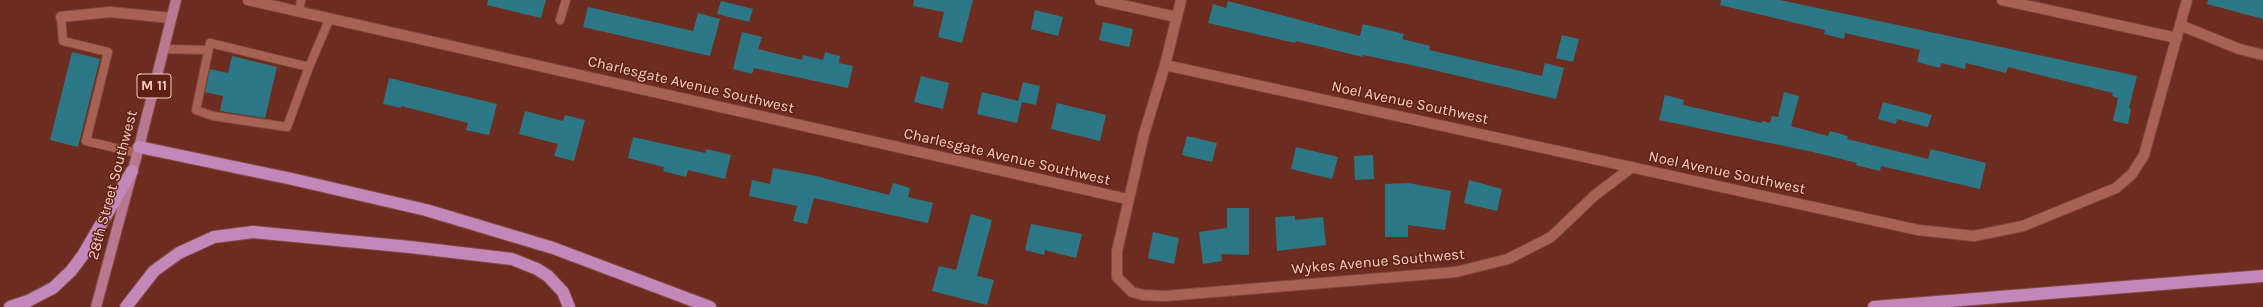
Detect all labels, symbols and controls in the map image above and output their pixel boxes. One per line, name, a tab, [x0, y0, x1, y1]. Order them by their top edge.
street label: Charlesgate Avenue Southwest	[586, 52, 796, 118]
road number: M 11	[137, 74, 171, 98]
street label: Noel Avenue Southwest	[1330, 78, 1490, 128]
street label: 28th Street Southwest	[84, 108, 142, 262]
street label: Charlesgate Avenue Southwest	[902, 124, 1112, 190]
street label: Noel Avenue Southwest	[1647, 148, 1807, 198]
street label: Wykes Avenue Southwest	[1291, 245, 1465, 279]

